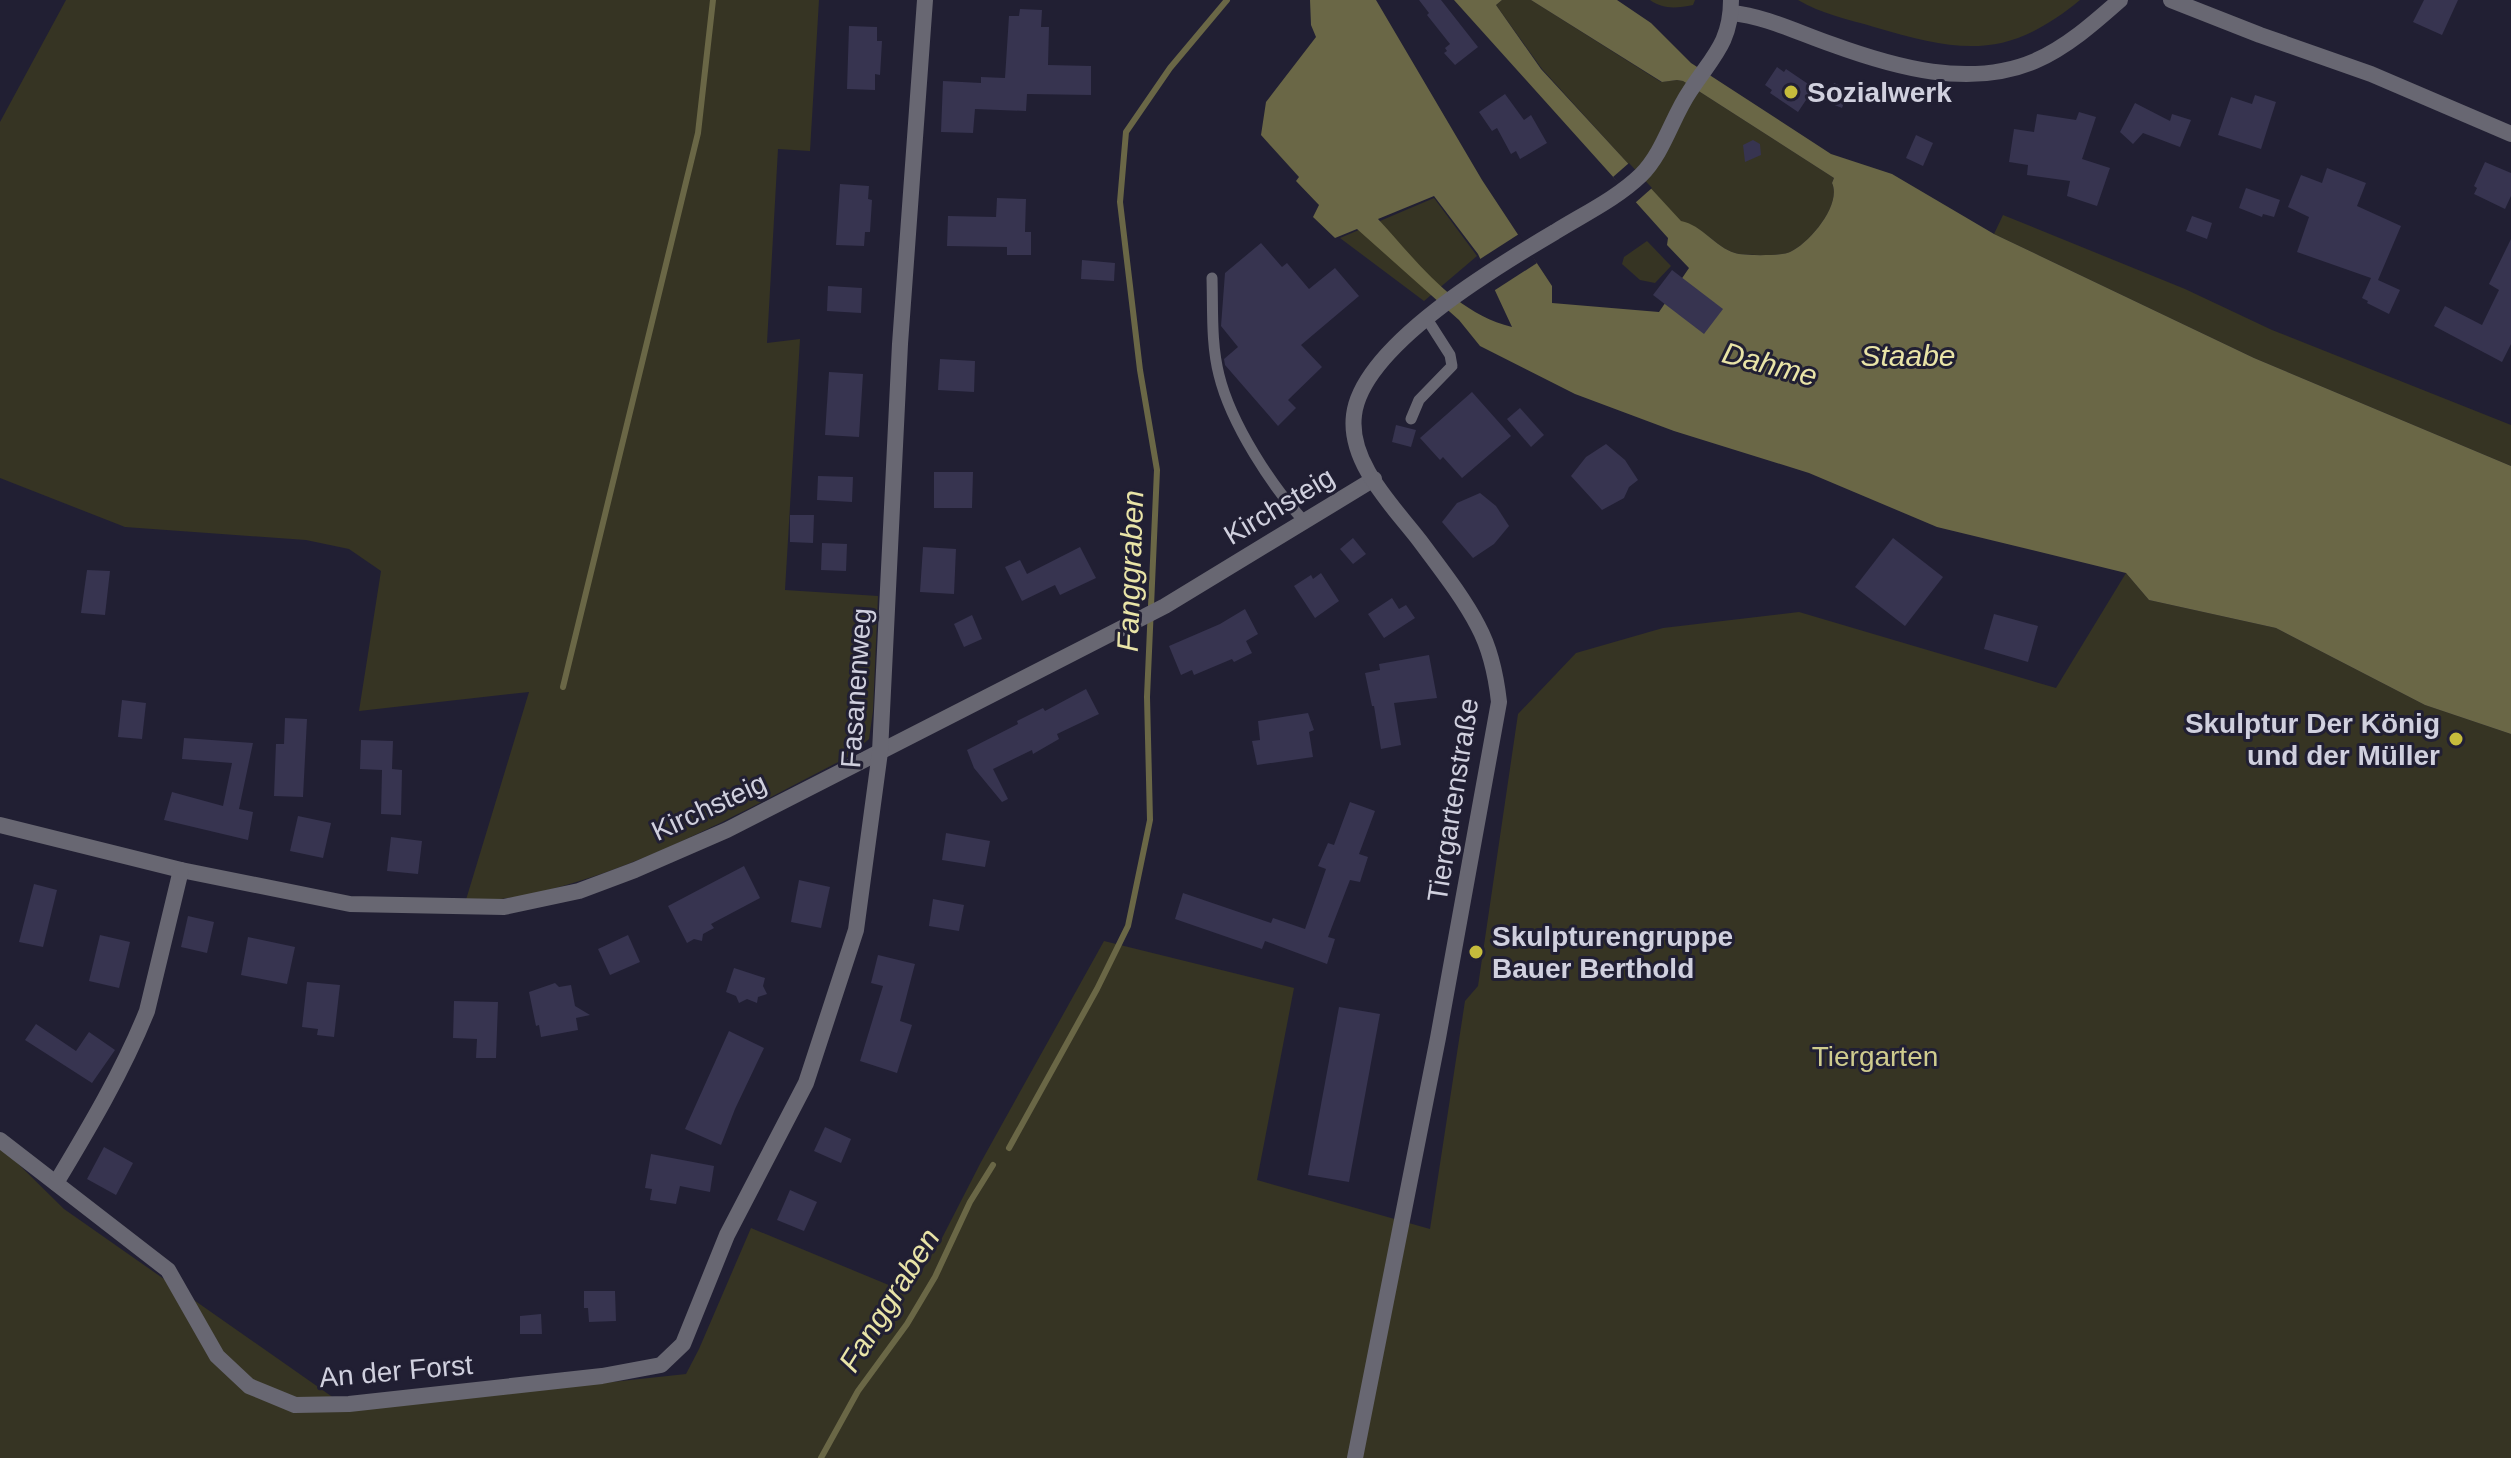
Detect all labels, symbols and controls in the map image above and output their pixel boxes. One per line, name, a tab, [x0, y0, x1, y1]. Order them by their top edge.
place label: Sozialwerk	[1807, 77, 1952, 108]
marker: Sozialwerk	[1782, 83, 1800, 101]
water label: Dahme	[1719, 336, 1821, 392]
water label: Staabe	[1860, 339, 1956, 372]
street label: Kirchsteig	[1218, 461, 1340, 551]
water label: Fanggraben	[1111, 490, 1149, 652]
street label: Fasanenweg	[835, 607, 877, 769]
street label: Tiergartenstraße	[1422, 696, 1484, 904]
place label: Skulptur Der König und der Müller	[2185, 708, 2440, 771]
marker: Skulptur Der König und der Müller	[2447, 730, 2465, 748]
street label: Kirchsteig	[647, 767, 771, 847]
place label: Skulpturengruppe Bauer Berthold	[1492, 921, 1733, 984]
marker: Skulpturengruppe Bauer Berthold	[1467, 943, 1485, 961]
park label: Tiergarten	[1812, 1041, 1938, 1072]
water label: Fanggraben	[832, 1223, 946, 1377]
street label: An der Forst	[318, 1349, 474, 1393]

